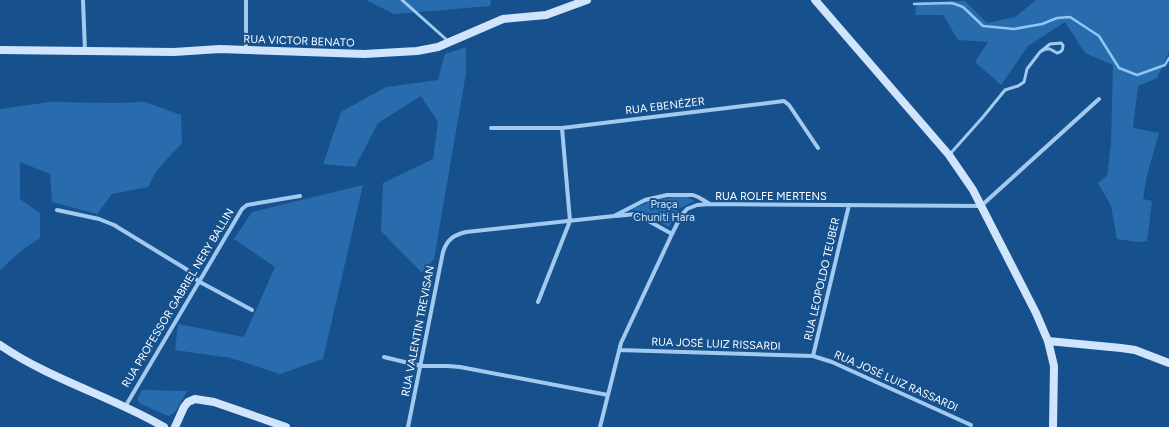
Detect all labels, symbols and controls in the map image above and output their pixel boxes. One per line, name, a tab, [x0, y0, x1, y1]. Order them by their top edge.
street label: RUA VICTOR BENATO	[243, 33, 355, 49]
street label: RUA EBENÉZER	[624, 95, 706, 117]
street label: RUA ROLFE MERTENS	[715, 190, 827, 203]
park label: Praça Chuniti Hara	[633, 198, 695, 224]
street label: RUA PROFESSOR GABRIEL NERY BALLIN	[119, 206, 237, 390]
street label: RUA LEOPOLDO TEUBER	[802, 216, 842, 342]
street label: RUA VALENTIN TREVISAN	[399, 264, 437, 398]
street label: RUA JOSÉ LUIZ RISSARDI	[651, 335, 781, 353]
street label: RUA JOSÉ LUIZ RASSARDI	[832, 348, 960, 414]

